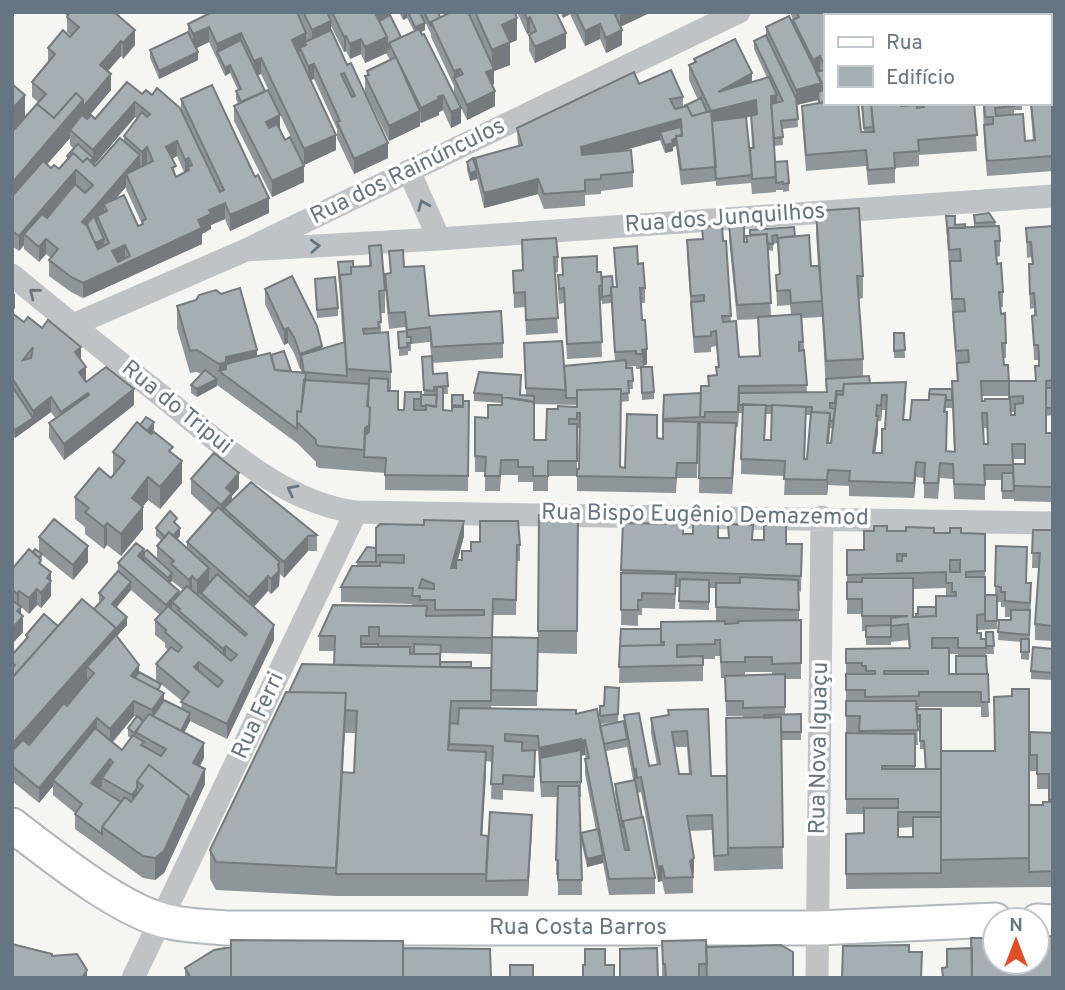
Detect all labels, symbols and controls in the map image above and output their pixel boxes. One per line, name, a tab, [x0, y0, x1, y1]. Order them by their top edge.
legend	[824, 14, 1051, 105]
text: Rua	[886, 30, 923, 57]
text: Edifício	[886, 65, 955, 92]
street label: Rua dos Rainúnculos	[306, 112, 510, 232]
street label: Rua dos Junquilhos	[624, 198, 826, 240]
one-way arrow	[418, 200, 432, 212]
one-way arrow	[309, 239, 320, 254]
one-way arrow	[30, 289, 43, 301]
street label: Rua do Tripui	[115, 355, 237, 461]
one-way arrow	[287, 485, 300, 499]
street label: Rua Bispo Eugênio Demazemod	[541, 499, 869, 533]
street label: Rua Nova Iguaçu	[804, 661, 836, 835]
street label: Rua Ferri	[226, 668, 292, 764]
north arrow	[981, 906, 1051, 976]
street label: Rua Costa Barros	[489, 914, 667, 943]
text: N	[1009, 914, 1023, 938]

